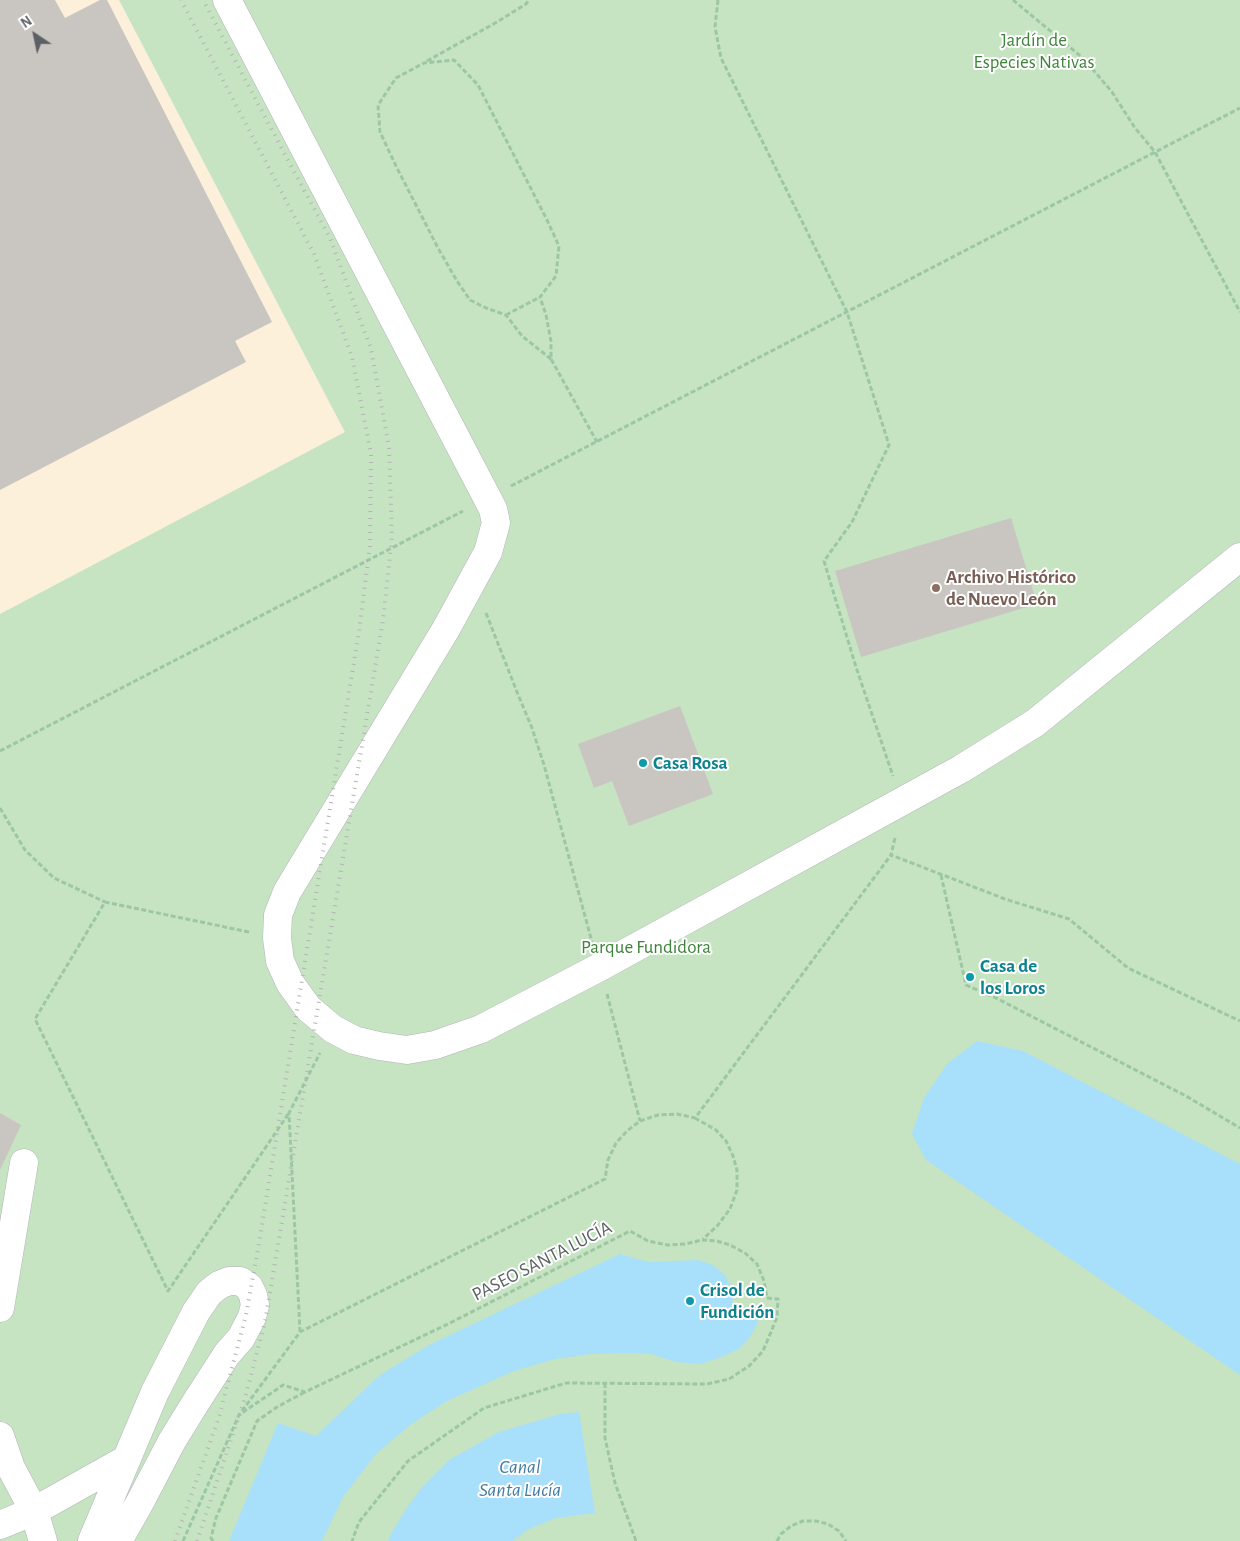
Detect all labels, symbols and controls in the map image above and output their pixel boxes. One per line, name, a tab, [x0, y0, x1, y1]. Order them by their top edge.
north arrow	[10, 10, 60, 60]
text: N	[19, 14, 35, 31]
park label: Jardín de Especies Nativas	[973, 29, 1095, 73]
place label: Archivo Histórico de Nuevo León	[946, 566, 1076, 610]
marker: Archivo Histórico de Nuevo León	[930, 582, 942, 594]
place label: Casa Rosa	[653, 752, 728, 774]
marker: Casa Rosa	[637, 757, 649, 769]
park label: Parque Fundidora	[581, 936, 711, 958]
place label: Casa de los Loros	[980, 955, 1045, 999]
marker: Casa de los Loros	[964, 971, 976, 983]
street label: PASEO SANTA LUCÍA	[468, 1216, 616, 1306]
place label: Crisol de Fundición	[700, 1279, 774, 1323]
marker: Crisol de Fundición	[684, 1295, 696, 1307]
water label: Canal Santa Lucía	[479, 1455, 561, 1502]

